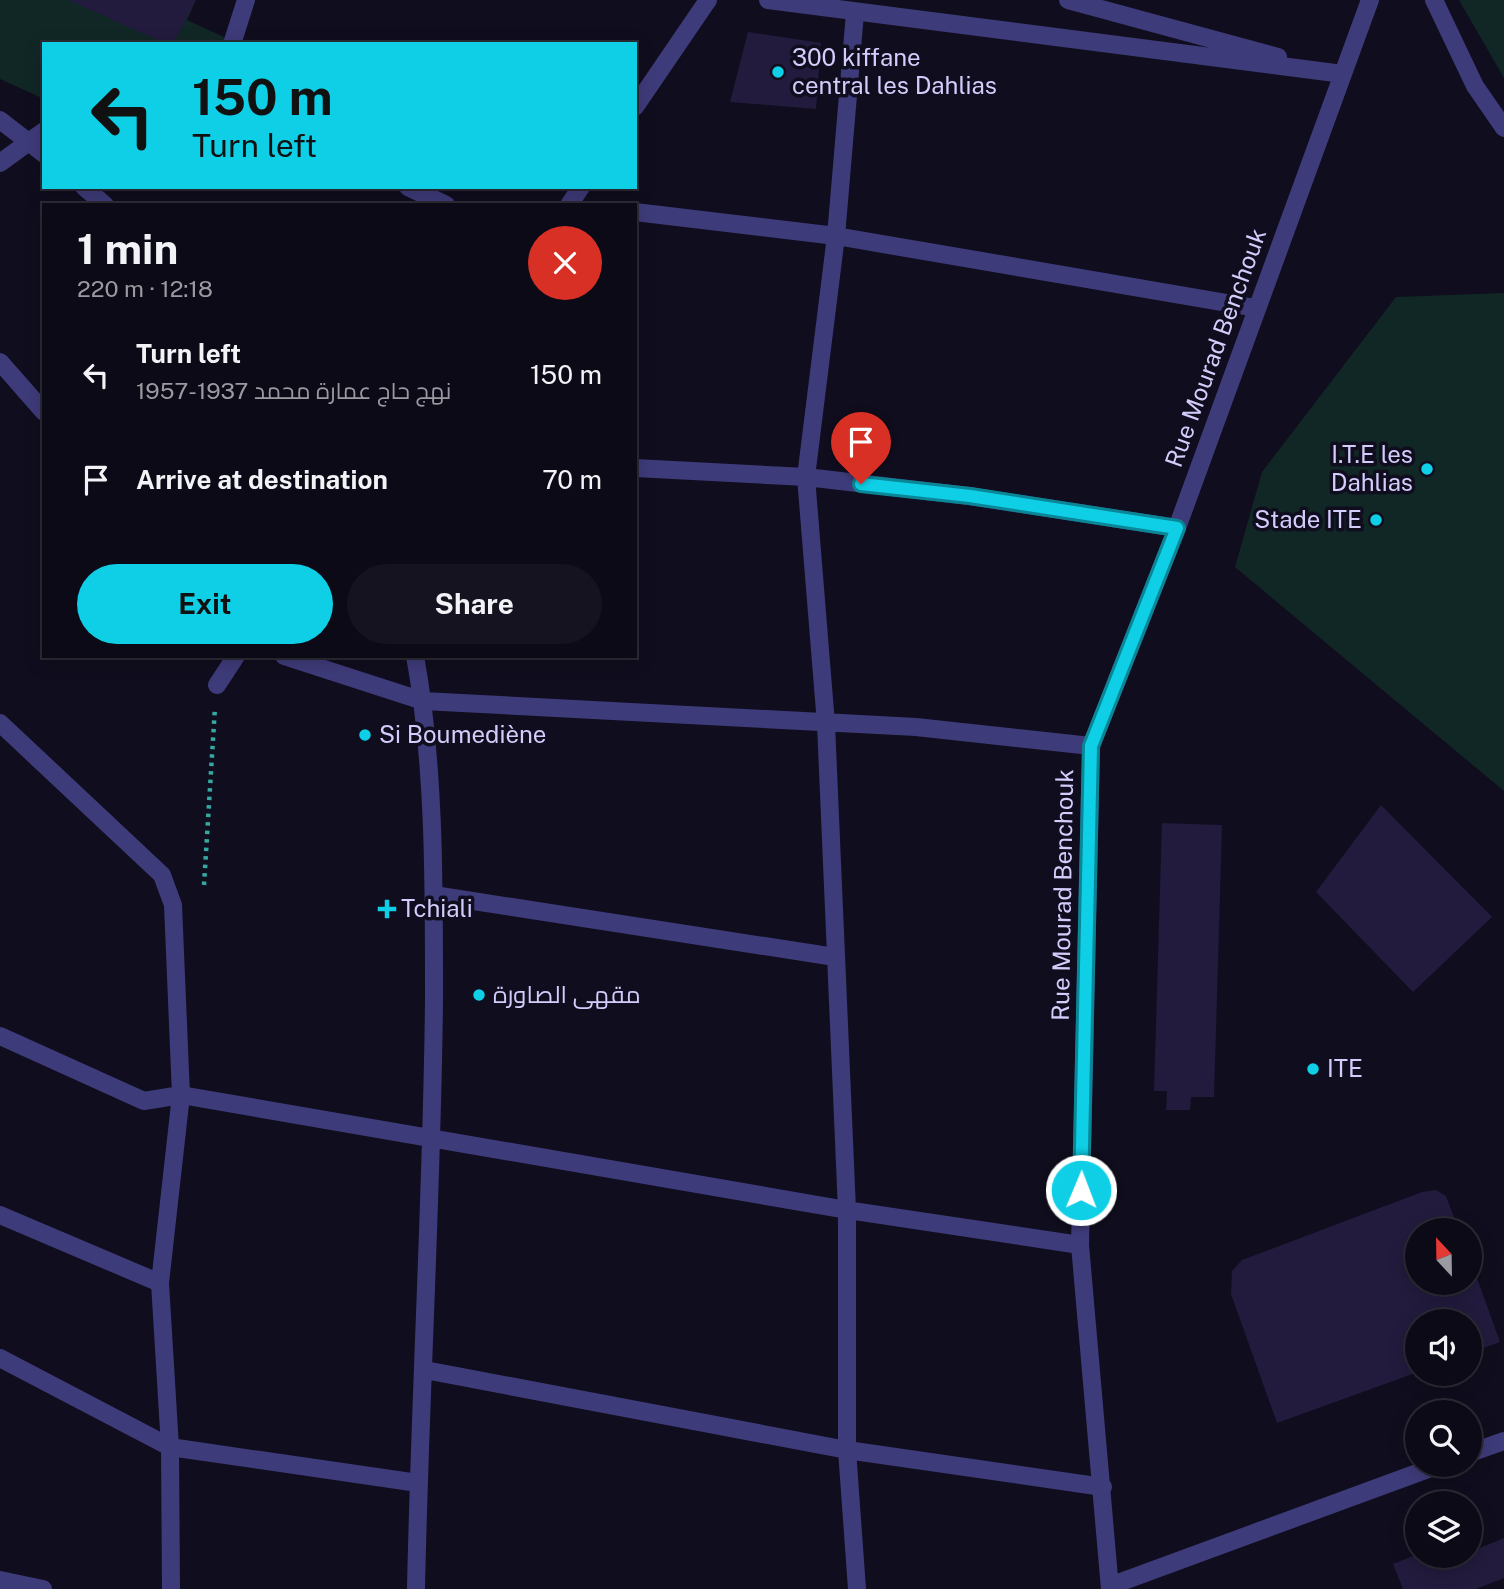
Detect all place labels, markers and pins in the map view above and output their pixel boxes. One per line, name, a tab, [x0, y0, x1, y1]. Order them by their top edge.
place label: 300 kiffane central les Dahlias	[792, 43, 997, 99]
marker: 300 kiffane central les Dahlias	[770, 64, 786, 80]
pin	[831, 412, 891, 484]
place label: I.T.E les Dahlias	[1331, 440, 1413, 496]
marker: I.T.E les Dahlias	[1419, 461, 1435, 477]
place label: Stade ITE	[1254, 505, 1362, 533]
marker: Stade ITE	[1368, 512, 1384, 528]
place label: Si Boumediène	[379, 720, 546, 748]
marker: Si Boumediène	[357, 727, 373, 743]
place label: Tchiali	[401, 894, 473, 922]
marker: Tchiali	[379, 901, 395, 917]
place label: مقهى الصاورة	[493, 980, 641, 1009]
marker: مقهى الصاورة	[471, 987, 487, 1003]
place label: ITE	[1327, 1054, 1363, 1082]
marker: ITE	[1305, 1061, 1321, 1077]

